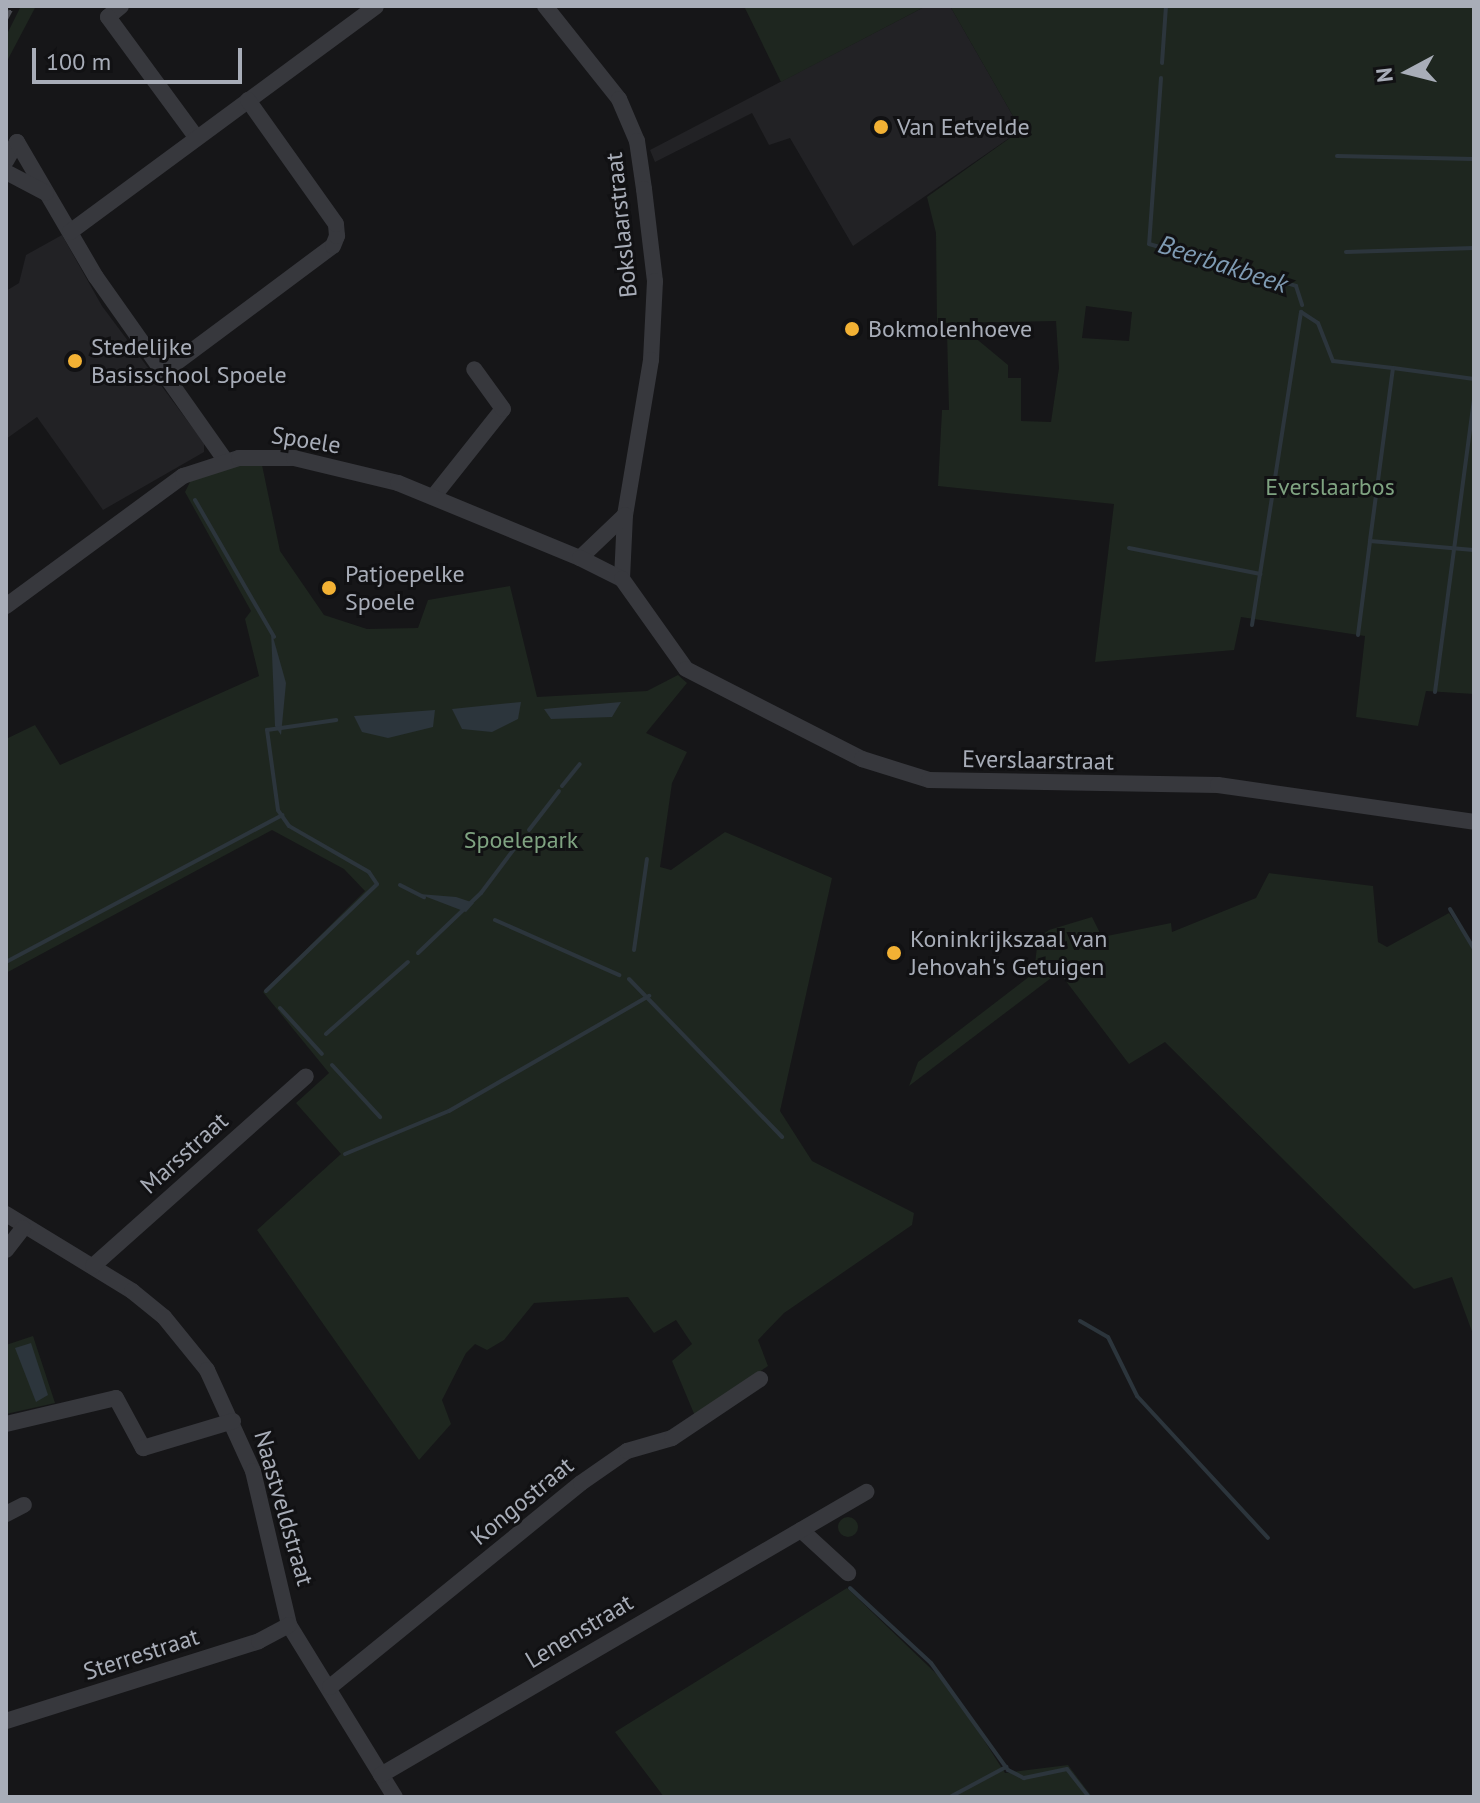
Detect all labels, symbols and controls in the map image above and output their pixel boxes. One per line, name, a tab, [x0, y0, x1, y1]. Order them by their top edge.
scale bar	[36, 32, 246, 82]
north arrow	[1368, 32, 1448, 112]
text: 100 m	[46, 46, 111, 77]
text: N	[1369, 66, 1399, 84]
place label: Van Eetvelde	[897, 113, 1030, 141]
marker: Van Eetvelde	[872, 118, 890, 136]
street label: Bokslaarstraat	[599, 151, 643, 299]
water label: Beerbakbeek	[1154, 228, 1292, 300]
place label: Bokmolenhoeve	[868, 315, 1032, 343]
marker: Bokmolenhoeve	[843, 320, 861, 338]
place label: Stedelijke Basisschool Spoele	[91, 333, 287, 389]
marker: Stedelijke Basisschool Spoele	[66, 352, 84, 370]
street label: Spoele	[269, 420, 343, 460]
park label: Everslaarbos	[1265, 473, 1395, 501]
place label: Patjoepelke Spoele	[345, 560, 465, 616]
marker: Patjoepelke Spoele	[320, 579, 338, 597]
street label: Everslaarstraat	[962, 744, 1114, 776]
park label: Spoelepark	[464, 826, 578, 854]
place label: Koninkrijkszaal van Jehovah's Getuigen	[910, 925, 1108, 981]
marker: Koninkrijkszaal van Jehovah's Getuigen	[885, 944, 903, 962]
street label: Marsstraat	[134, 1106, 234, 1200]
street label: Naastveldstraat	[248, 1427, 320, 1589]
street label: Kongostraat	[465, 1451, 579, 1551]
street label: Lenenstraat	[520, 1588, 638, 1674]
street label: Sterrestraat	[80, 1622, 202, 1686]

